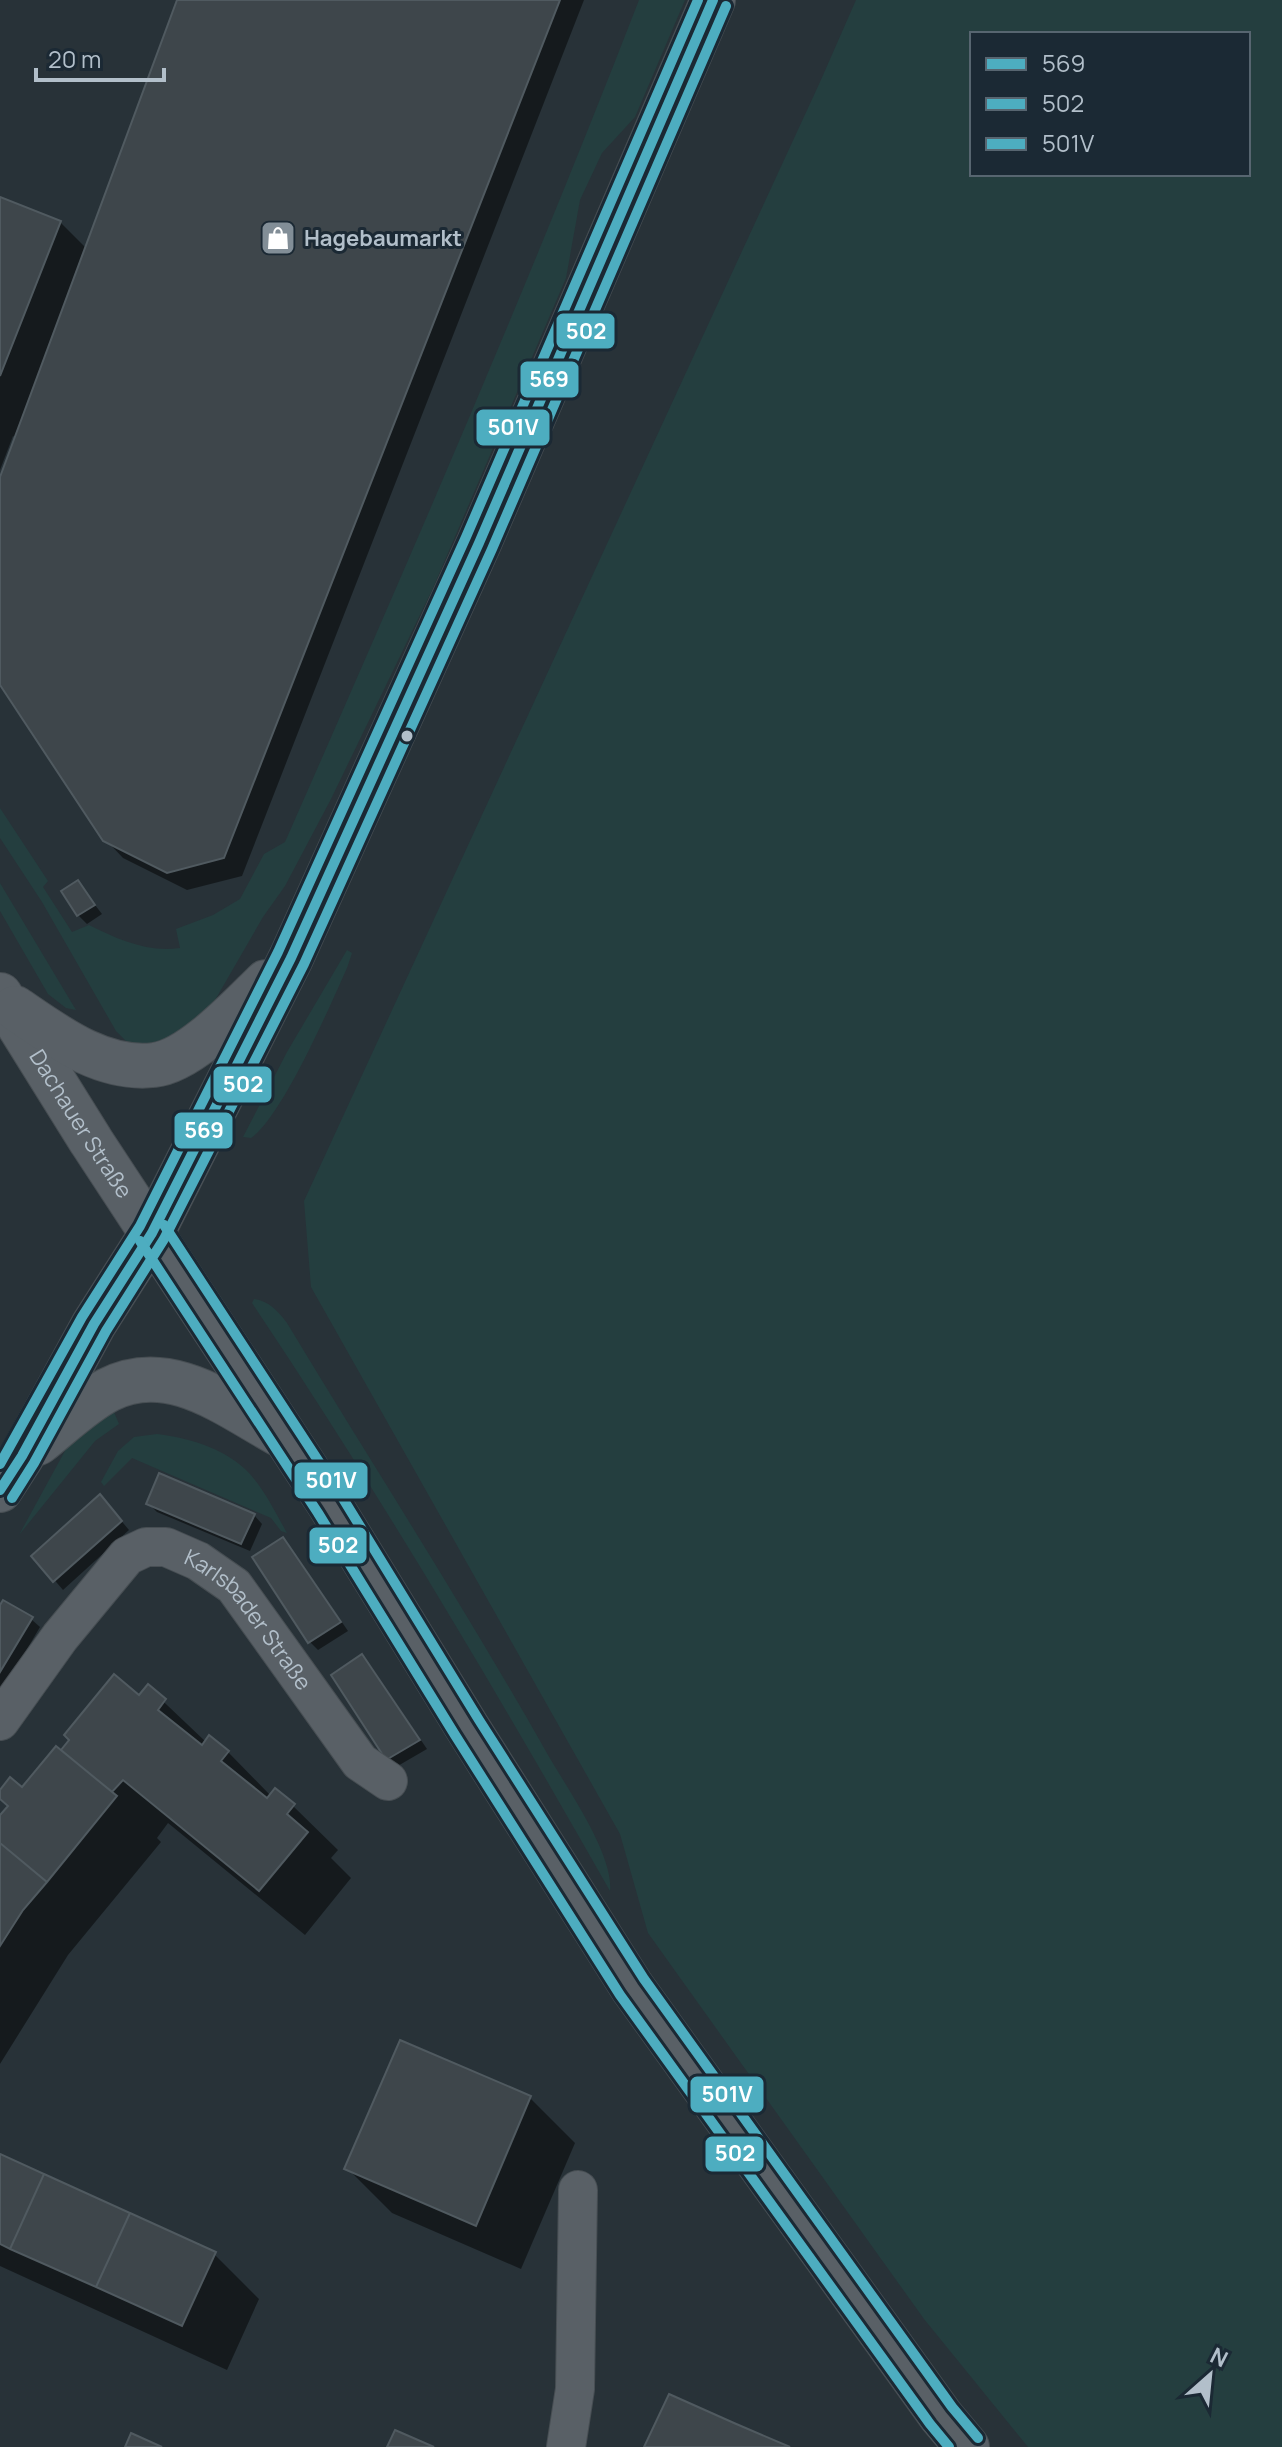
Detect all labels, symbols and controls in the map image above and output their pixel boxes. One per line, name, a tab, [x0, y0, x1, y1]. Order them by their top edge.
scale bar	[36, 32, 164, 82]
legend	[970, 32, 1250, 176]
text: 20 m	[48, 42, 101, 75]
text: 569	[1042, 46, 1085, 79]
text: 502	[1042, 86, 1084, 119]
text: 501V	[1042, 126, 1095, 159]
shop icon: Hagebaumarkt	[259, 219, 297, 257]
place label: Hagebaumarkt	[304, 223, 462, 253]
line badge: 502	[555, 312, 616, 350]
text: 502	[566, 316, 606, 346]
line badge: 569	[519, 360, 580, 399]
text: 569	[529, 364, 569, 394]
line badge: 501V	[475, 408, 551, 447]
text: 501V	[487, 412, 539, 442]
unlabelled marker	[399, 728, 415, 744]
street label: Dachauer Straße	[22, 1044, 140, 1204]
line badge: 502	[212, 1065, 273, 1104]
text: 502	[223, 1069, 263, 1099]
line badge: 569	[173, 1111, 234, 1150]
text: 569	[184, 1115, 224, 1145]
line badge: 501V	[293, 1461, 369, 1500]
text: 501V	[305, 1465, 357, 1495]
line badge: 502	[308, 1526, 368, 1565]
text: 502	[318, 1530, 358, 1560]
street label: Karlsbader Straße	[180, 1542, 319, 1696]
line badge: 501V	[689, 2075, 765, 2114]
text: 501V	[701, 2079, 753, 2109]
line badge: 502	[704, 2135, 765, 2173]
text: 502	[715, 2138, 755, 2168]
north arrow	[1170, 2335, 1250, 2415]
text: N	[1205, 2340, 1233, 2374]

